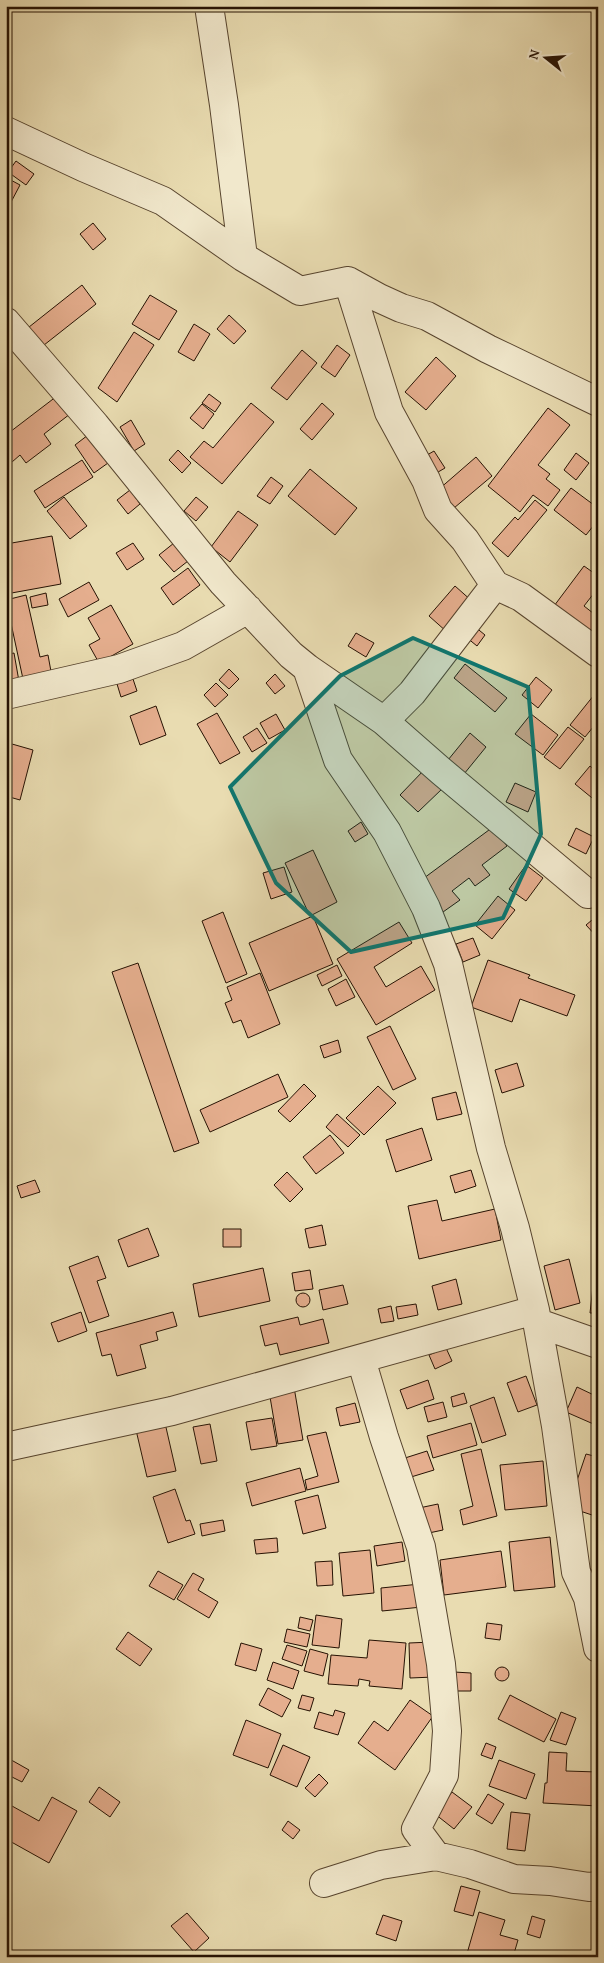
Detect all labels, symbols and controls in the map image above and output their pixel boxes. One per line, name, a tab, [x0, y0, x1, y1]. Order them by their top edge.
north arrow	[522, 32, 572, 82]
text: N	[523, 46, 545, 62]

